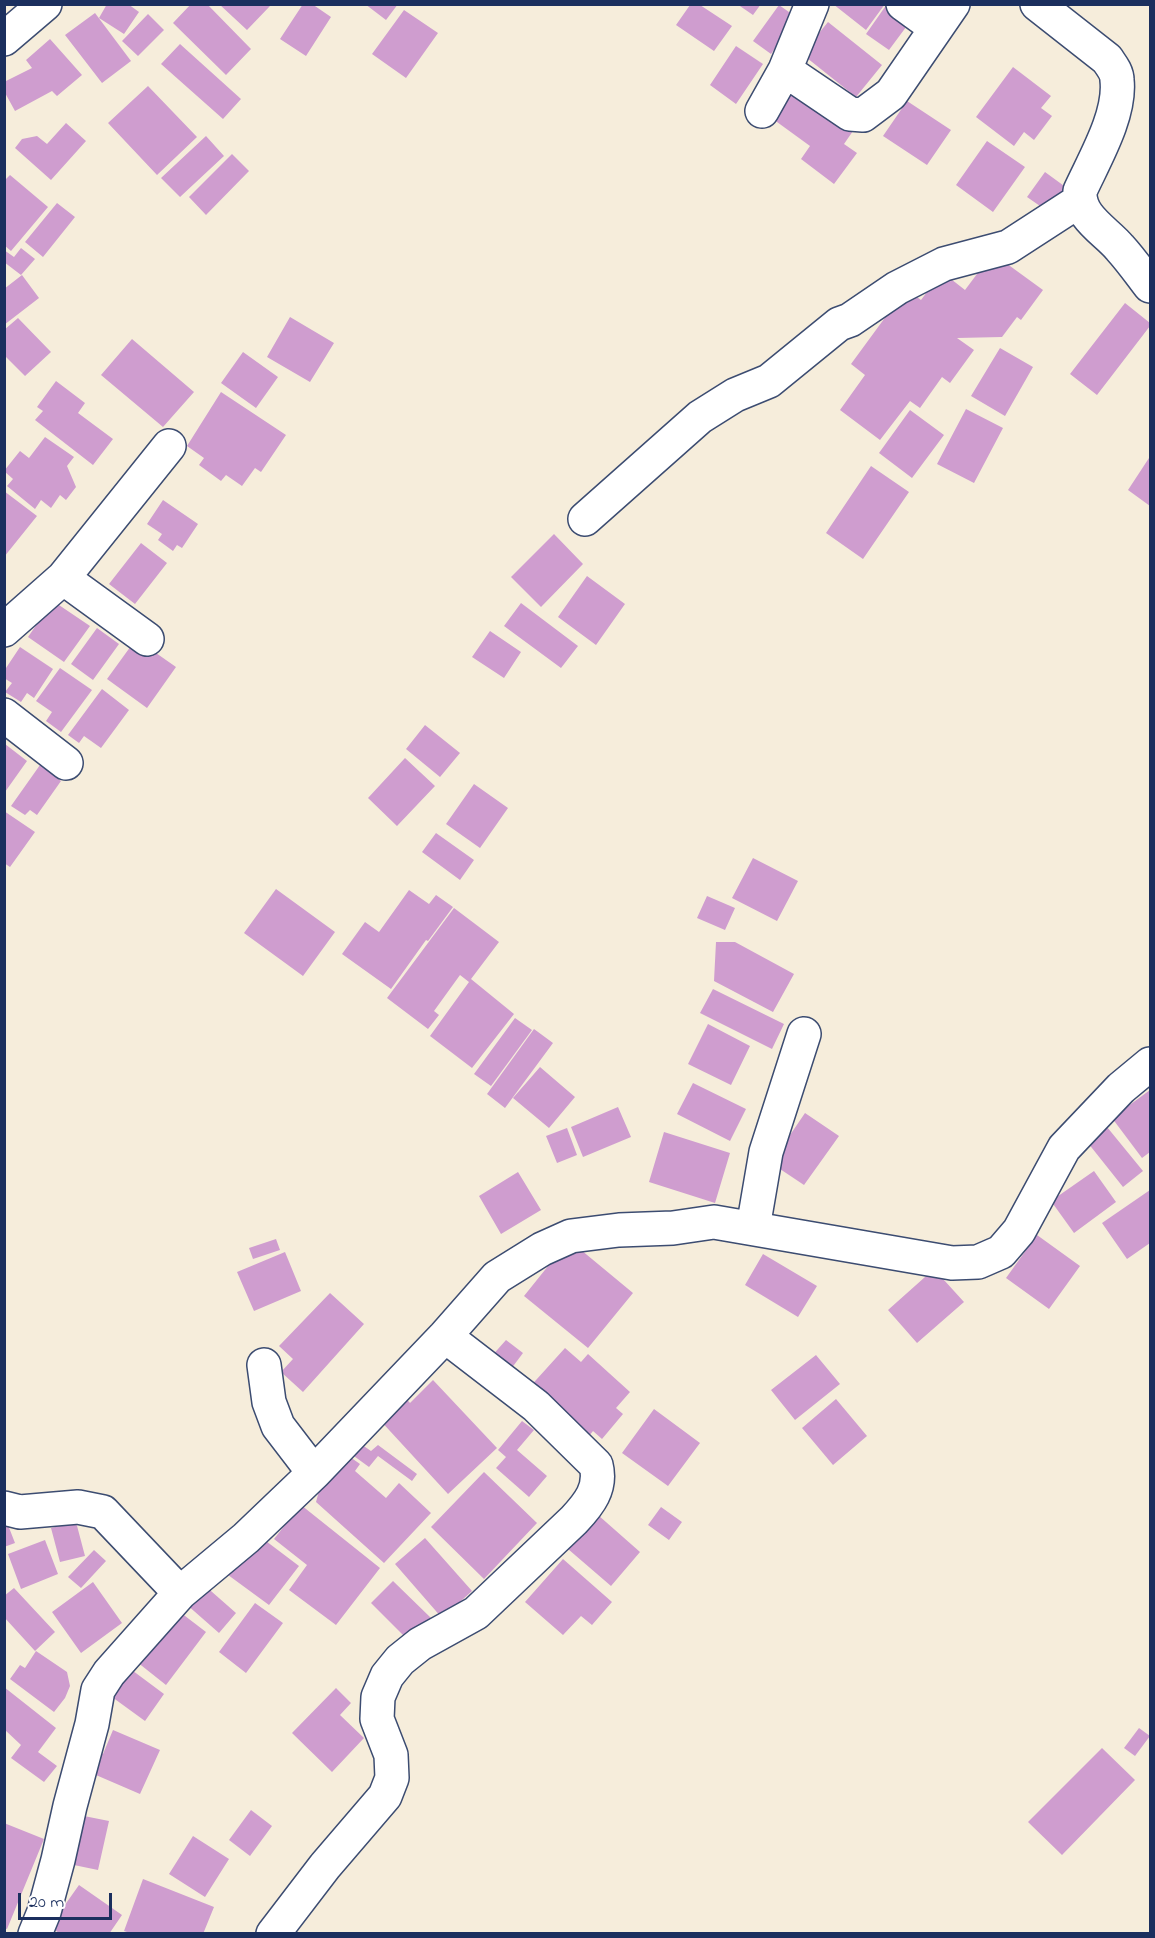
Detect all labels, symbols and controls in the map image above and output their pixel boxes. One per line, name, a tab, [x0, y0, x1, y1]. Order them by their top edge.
scale bar	[21, 1881, 116, 1919]
text: 20 m	[29, 1890, 64, 1916]

